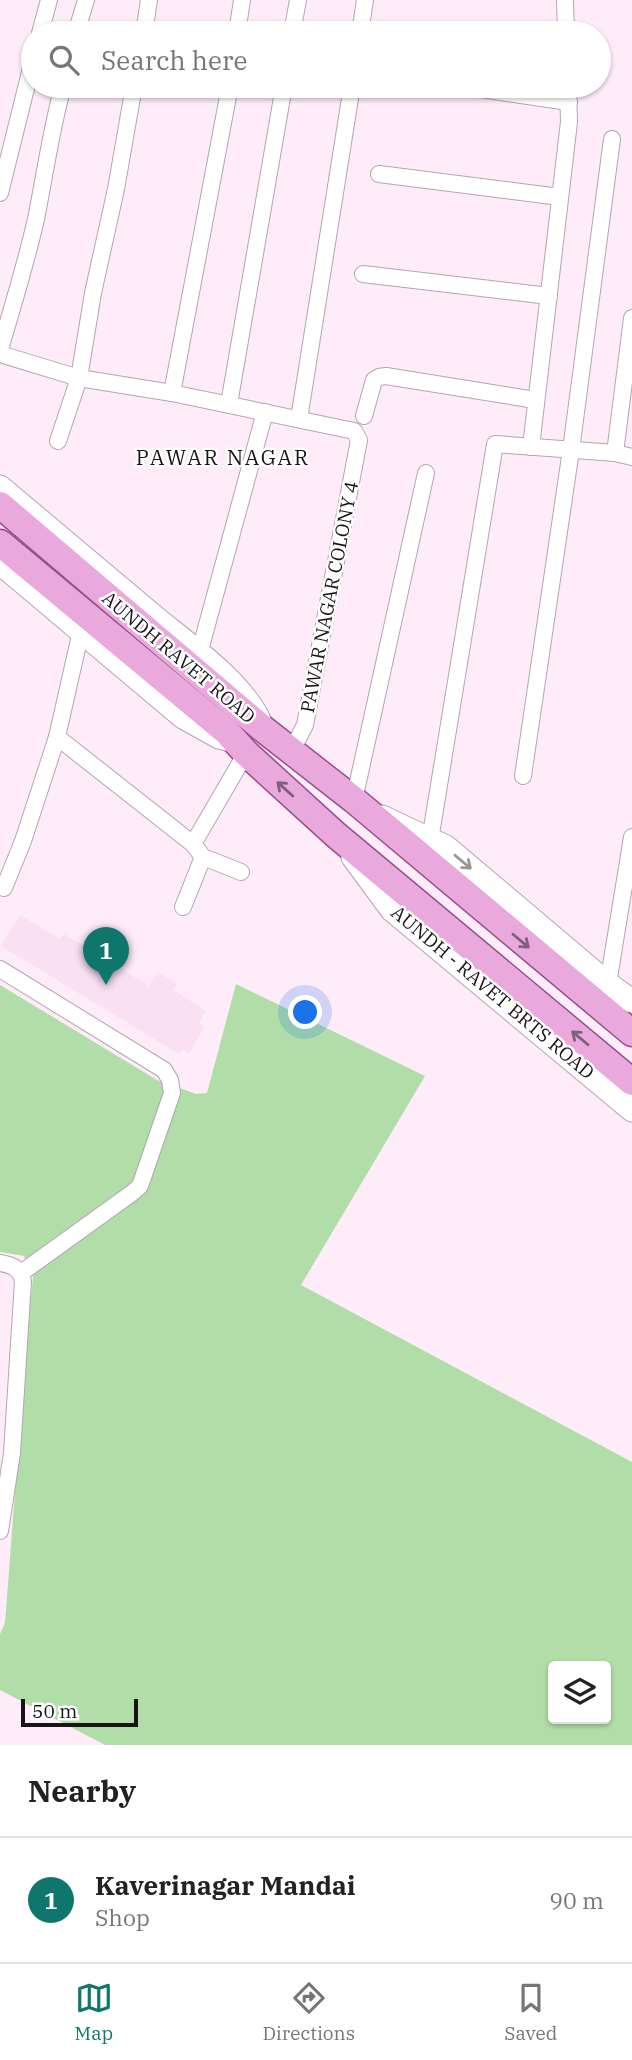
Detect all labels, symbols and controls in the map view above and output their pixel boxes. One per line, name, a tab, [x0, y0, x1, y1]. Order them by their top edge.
search box	[21, 21, 611, 98]
icon: search	[45, 41, 83, 79]
text: Search here	[101, 43, 247, 77]
district label: PAWAR NAGAR	[136, 443, 310, 471]
street label: PAWAR NAGAR COLONY 4	[295, 479, 363, 715]
street label: AUNDH RAVET ROAD	[97, 586, 261, 728]
one-way arrow	[276, 781, 294, 797]
one-way arrow	[454, 854, 472, 870]
street label: AUNDH - RAVET BRTS ROAD	[387, 900, 599, 1084]
pin: 1	[83, 927, 129, 985]
one-way arrow	[512, 933, 530, 948]
your location	[288, 995, 322, 1029]
one-way arrow	[571, 1031, 589, 1046]
map controls	[548, 1661, 611, 1724]
button: layers	[548, 1661, 611, 1724]
scale bar	[21, 1696, 138, 1728]
text: 50 m	[32, 1699, 77, 1723]
text: Nearby	[28, 1771, 136, 1810]
text: Kaverinagar Mandai	[95, 1868, 356, 1902]
text: 1	[44, 1885, 58, 1915]
text: 90 m	[549, 1885, 604, 1915]
text: Shop	[95, 1902, 150, 1932]
tab: Map	[75, 1979, 113, 2045]
tab: Directions	[262, 1979, 355, 2045]
tab: Saved	[504, 1979, 557, 2045]

